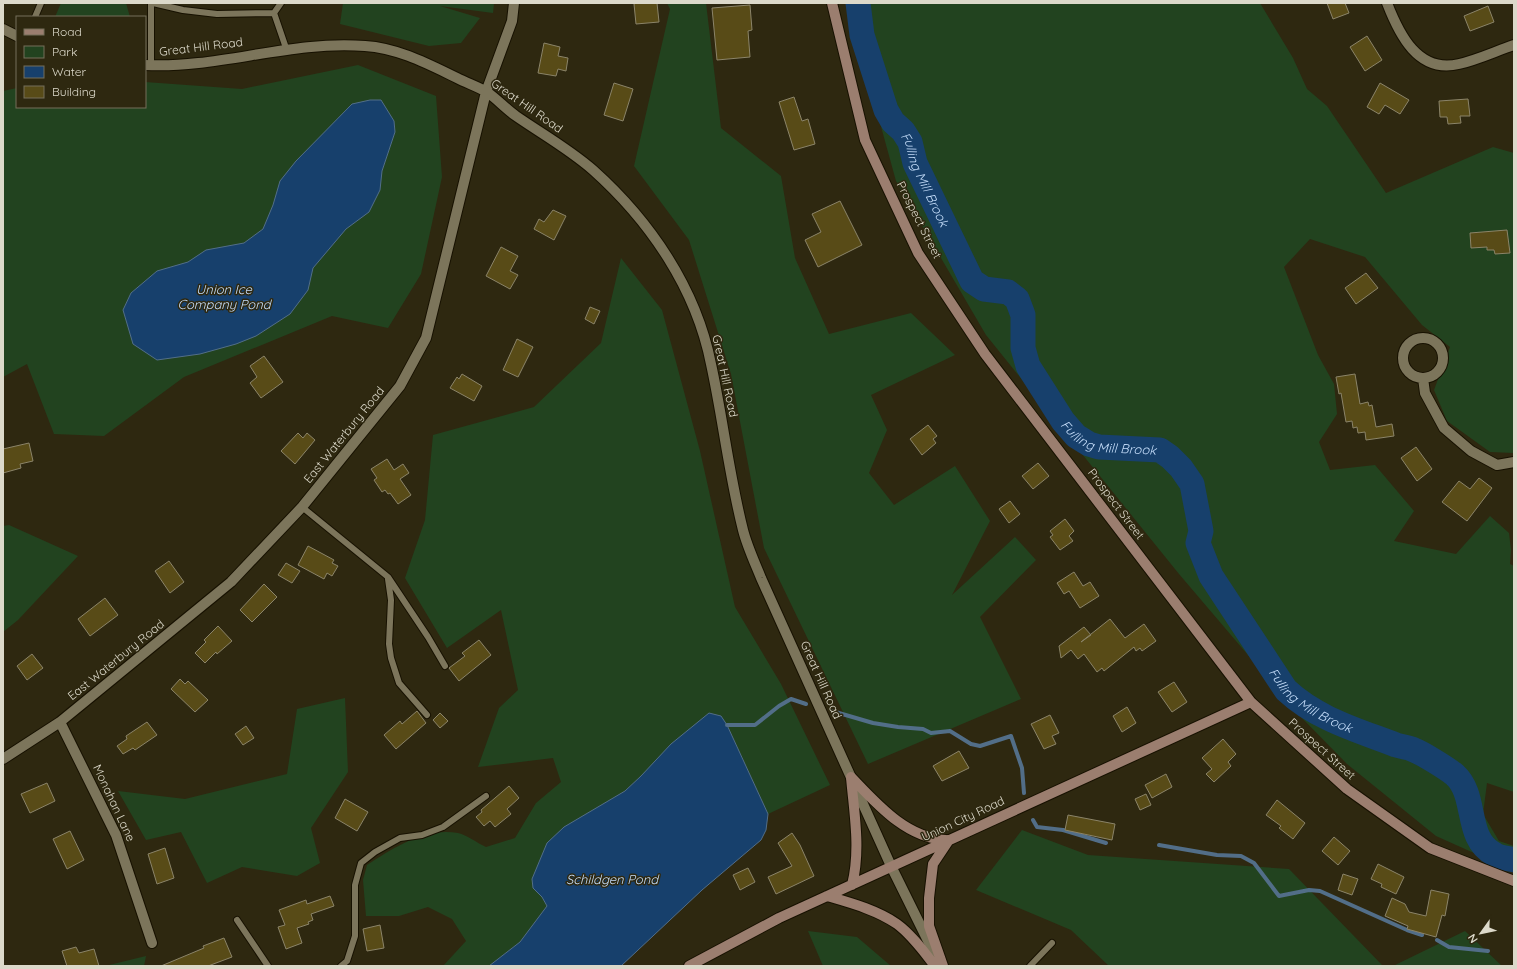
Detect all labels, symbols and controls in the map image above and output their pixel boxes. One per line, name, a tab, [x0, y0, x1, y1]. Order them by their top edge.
legend	[16, 16, 146, 108]
text: Road	[52, 24, 82, 39]
street label: Great Hill Road	[158, 34, 244, 59]
text: Park	[52, 44, 77, 59]
text: Water	[52, 64, 87, 79]
street label: Great Hill Road	[489, 75, 566, 136]
text: Building	[52, 84, 96, 99]
water label: Fulling Mill Brook	[898, 129, 953, 230]
street label: Prospect Street	[894, 179, 945, 261]
water label: Union Ice Company Pond	[177, 281, 273, 312]
street label: Great Hill Road	[709, 333, 742, 418]
street label: East Waterbury Road	[300, 383, 387, 486]
water label: Fulling Mill Brook	[1058, 417, 1158, 458]
street label: Prospect Street	[1085, 465, 1148, 542]
street label: East Waterbury Road	[64, 616, 167, 703]
street label: Great Hill Road	[798, 638, 845, 721]
water label: Fulling Mill Brook	[1266, 665, 1356, 736]
street label: Prospect Street	[1286, 715, 1359, 783]
street label: Monahan Lane	[90, 762, 139, 844]
street label: Union City Road	[919, 793, 1007, 844]
water label: Schildgen Pond	[566, 871, 660, 887]
north arrow	[1461, 913, 1501, 953]
text: N	[1465, 931, 1481, 946]

